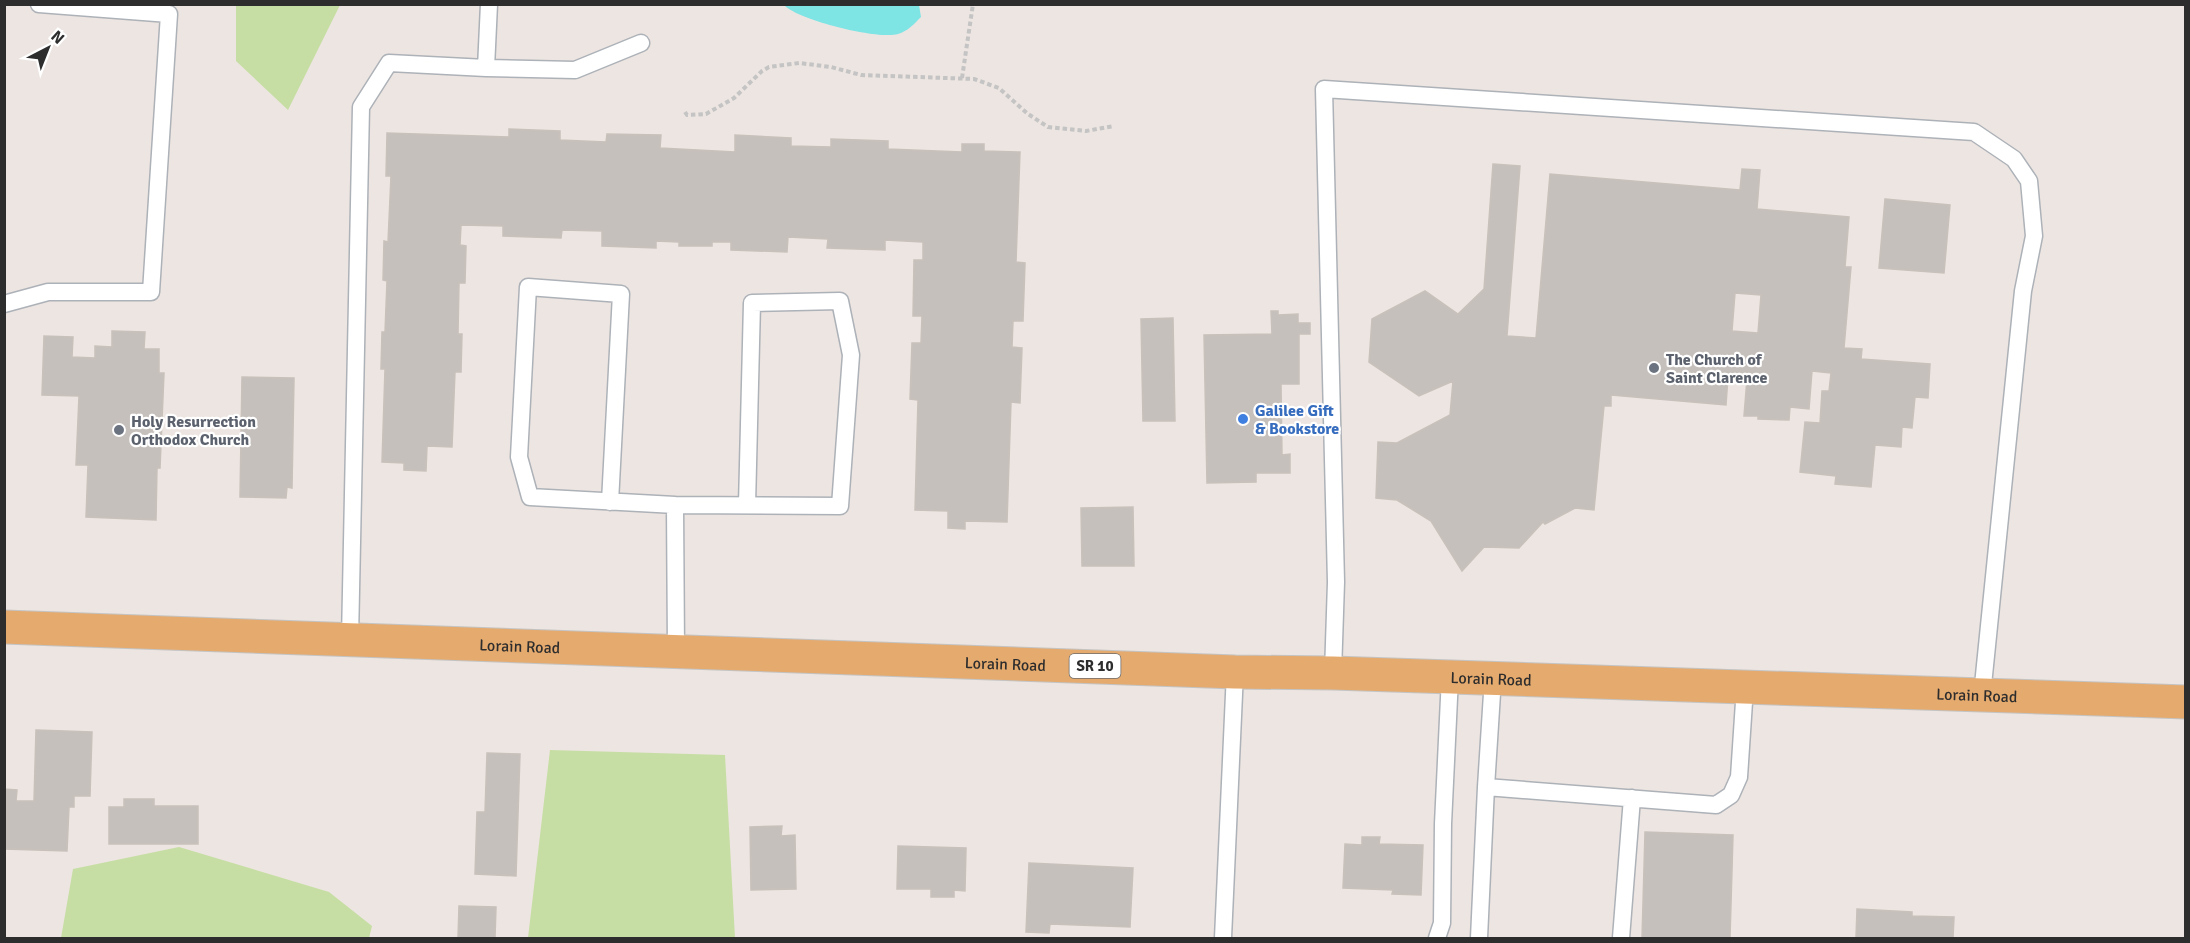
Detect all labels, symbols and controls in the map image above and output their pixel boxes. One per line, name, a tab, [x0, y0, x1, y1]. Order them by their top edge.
north arrow	[18, 18, 78, 78]
text: N	[47, 26, 68, 49]
place label: The Church of Saint Clarence	[1666, 350, 1768, 388]
marker: The Church of Saint Clarence	[1647, 361, 1661, 375]
place label: Galilee Gift & Bookstore	[1255, 401, 1339, 439]
place label: Holy Resurrection Orthodox Church	[131, 412, 256, 450]
marker: Galilee Gift & Bookstore	[1236, 412, 1250, 426]
marker: Holy Resurrection Orthodox Church	[112, 423, 126, 437]
street label: Lorain Road	[479, 635, 561, 658]
street label: Lorain Road	[964, 653, 1046, 676]
road number: SR 10	[1070, 654, 1120, 678]
street label: Lorain Road	[1450, 668, 1532, 691]
street label: Lorain Road	[1936, 685, 2018, 707]

